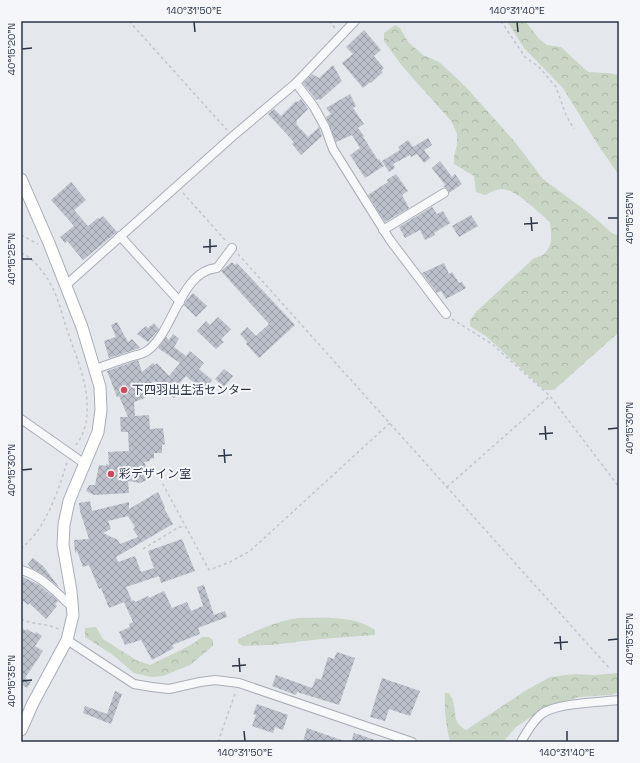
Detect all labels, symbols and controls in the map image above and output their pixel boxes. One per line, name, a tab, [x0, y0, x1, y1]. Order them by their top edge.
text: 140°31'50"E	[166, 4, 222, 17]
text: 140°31'40"E	[489, 4, 545, 17]
text: 40°15'20"N	[5, 23, 18, 75]
text: 40°15'25"N	[623, 192, 636, 244]
text: 40°15'25"N	[5, 233, 18, 285]
place label: 下四羽出生活センター	[132, 382, 252, 398]
marker: 下四羽出生活センター	[119, 385, 129, 395]
text: 40°15'30"N	[623, 402, 636, 454]
text: 40°15'30"N	[5, 444, 18, 496]
place label: 彩デザイン室	[119, 466, 191, 482]
marker: 彩デザイン室	[106, 469, 116, 479]
text: 40°15'35"N	[623, 613, 636, 665]
text: 40°15'35"N	[5, 655, 18, 707]
text: 140°31'50"E	[217, 746, 273, 759]
text: 140°31'40"E	[539, 746, 595, 759]

